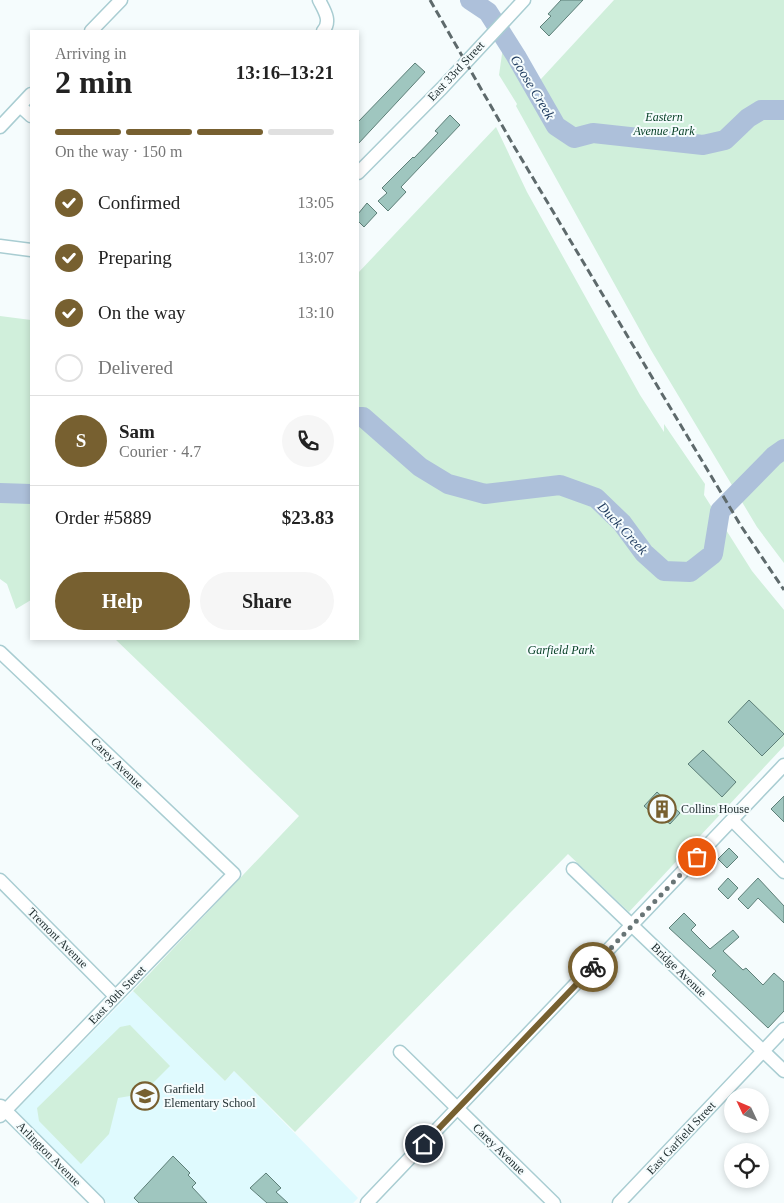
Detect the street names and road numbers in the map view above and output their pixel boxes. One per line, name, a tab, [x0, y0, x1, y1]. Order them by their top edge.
street label: East 33rd Street	[425, 38, 488, 104]
street label: Carey Avenue	[88, 735, 146, 791]
street label: Tremont Avenue	[25, 905, 91, 971]
street label: Bridge Avenue	[648, 940, 710, 1000]
street label: East 30th Street	[86, 962, 149, 1027]
street label: East Garfield Street	[644, 1098, 719, 1177]
street label: Arlington Avenue	[14, 1119, 84, 1189]
street label: Carey Avenue	[470, 1121, 528, 1177]

